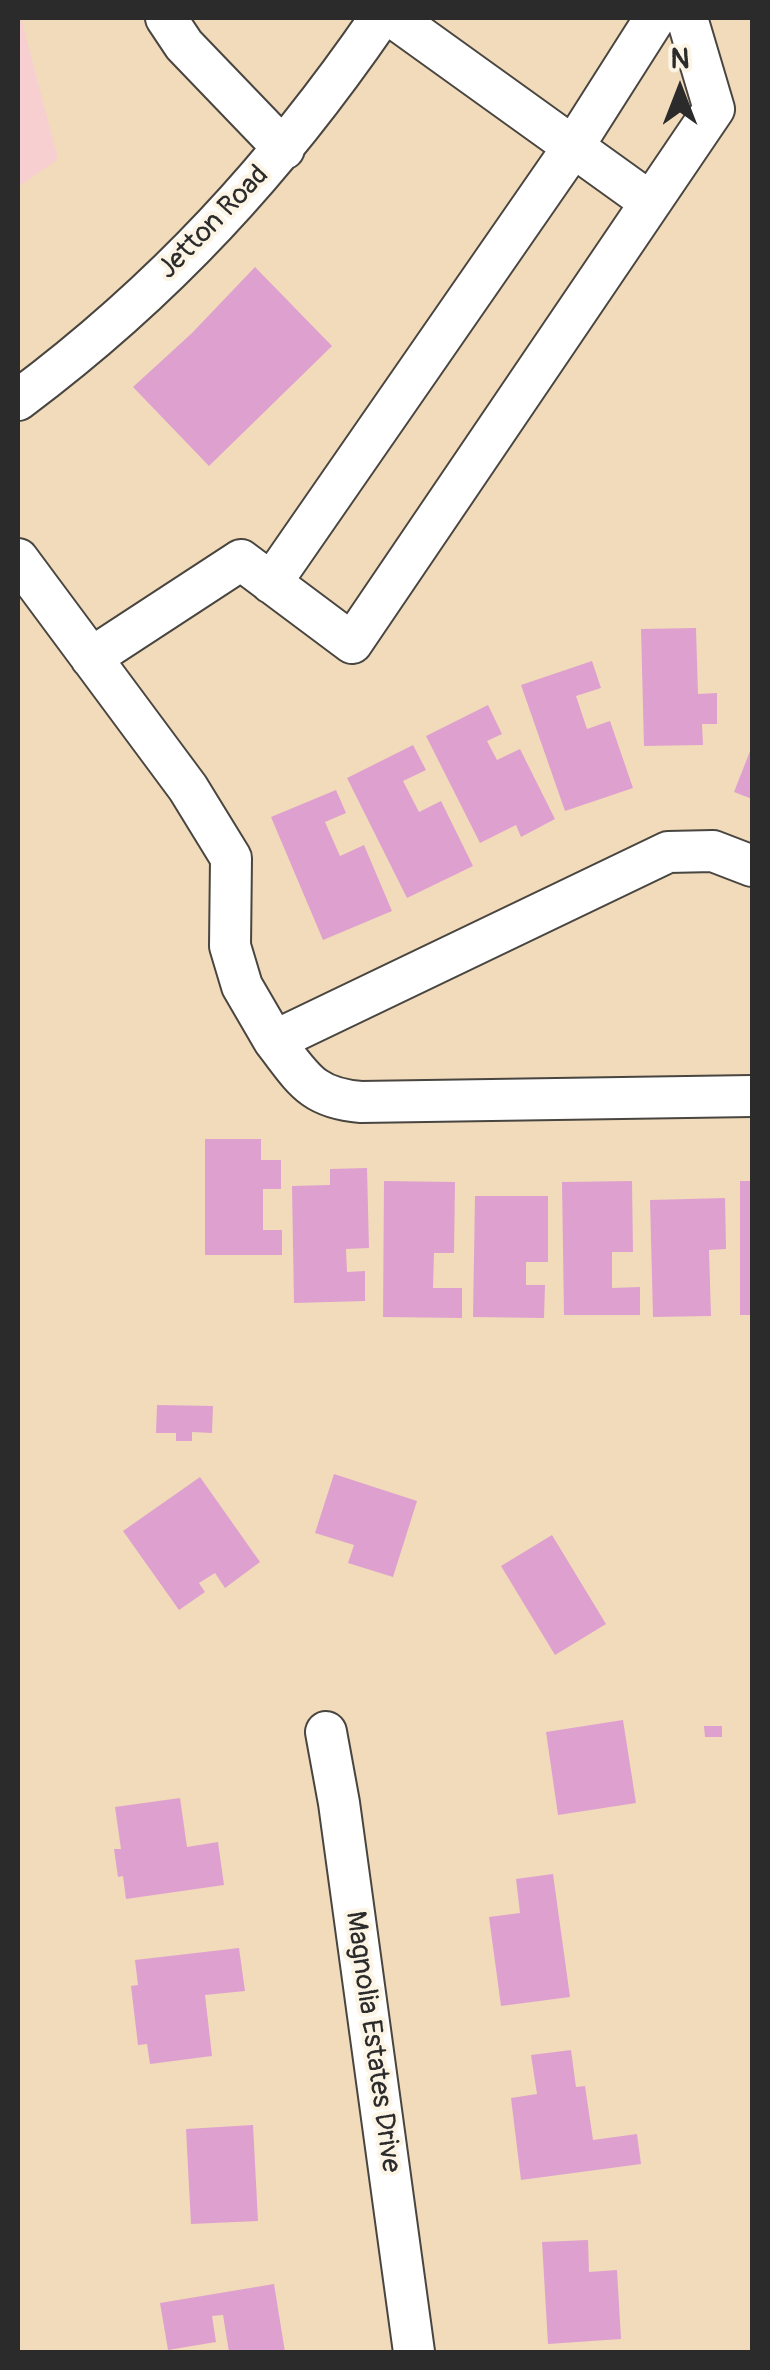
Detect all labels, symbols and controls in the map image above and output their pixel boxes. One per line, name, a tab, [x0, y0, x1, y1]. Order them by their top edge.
north arrow	[630, 40, 730, 140]
text: N	[671, 42, 689, 77]
street label: Jetton Road	[152, 159, 276, 287]
street label: Magnolia Estates Drive	[337, 1909, 407, 2175]

